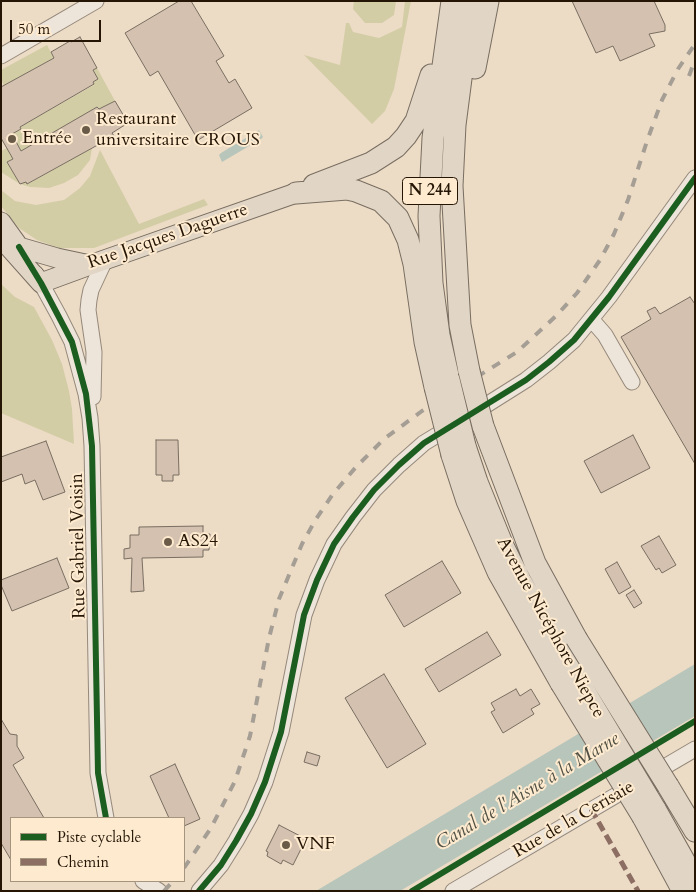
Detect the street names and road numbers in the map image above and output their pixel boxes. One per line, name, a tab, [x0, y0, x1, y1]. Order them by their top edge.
road number: N 244	[402, 178, 458, 205]
street label: Rue Jacques Daguerre	[85, 199, 251, 275]
street label: Rue Gabriel Voisin	[67, 473, 91, 619]
street label: Avenue Nicéphore Niepce	[491, 534, 609, 722]
street label: Rue de la Cerisaie	[510, 777, 638, 863]

